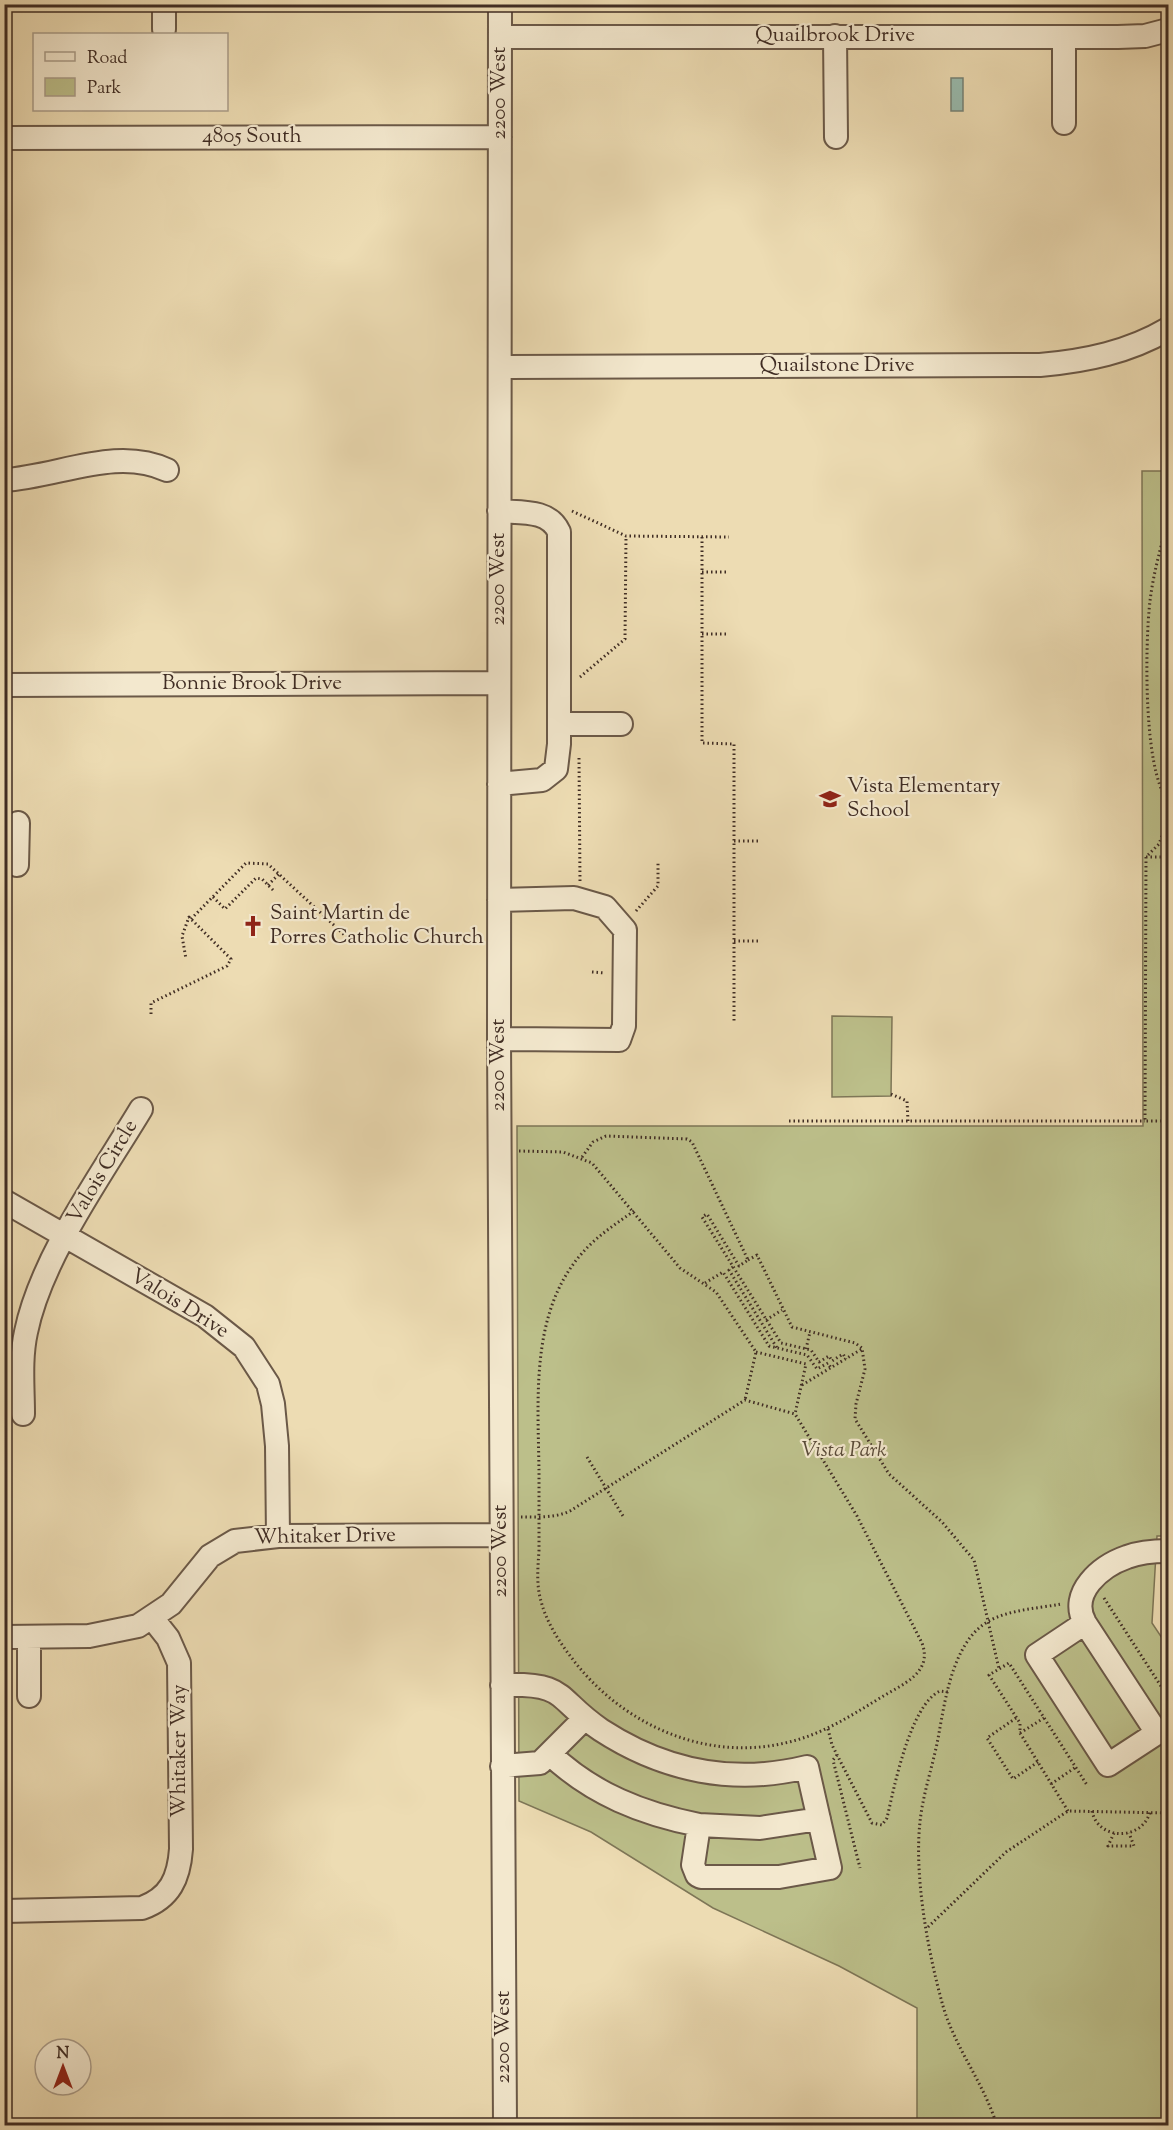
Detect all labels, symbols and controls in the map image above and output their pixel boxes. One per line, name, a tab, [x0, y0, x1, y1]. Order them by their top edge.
street label: Quailbrook Drive	[755, 21, 915, 51]
legend	[33, 33, 228, 111]
text: Road	[87, 46, 127, 72]
street label: 2200 West	[485, 47, 515, 139]
text: Park	[87, 76, 122, 102]
street label: 4805 South	[202, 122, 302, 152]
street label: Quailstone Drive	[759, 351, 915, 381]
street label: 2200 West	[484, 533, 514, 625]
street label: Bonnie Brook Drive	[162, 669, 342, 699]
place label: Vista Elementary School	[847, 772, 1001, 826]
school or university icon: Vista Elementary School	[818, 787, 842, 811]
place label: Saint Martin de Porres Catholic Church	[270, 899, 484, 953]
church icon: Saint Martin de Porres Catholic Church	[241, 914, 265, 938]
street label: 2200 West	[484, 1019, 514, 1111]
street label: Valois Circle	[60, 1114, 146, 1230]
street label: Valois Drive	[124, 1262, 234, 1346]
park label: Vista Park	[801, 1436, 887, 1466]
street label: 2200 West	[486, 1505, 516, 1597]
street label: Whitaker Drive	[254, 1521, 396, 1553]
street label: Whitaker Way	[165, 1684, 195, 1818]
street label: 2200 West	[489, 1991, 519, 2083]
north arrow	[33, 2037, 93, 2097]
text: N	[57, 2043, 70, 2066]

